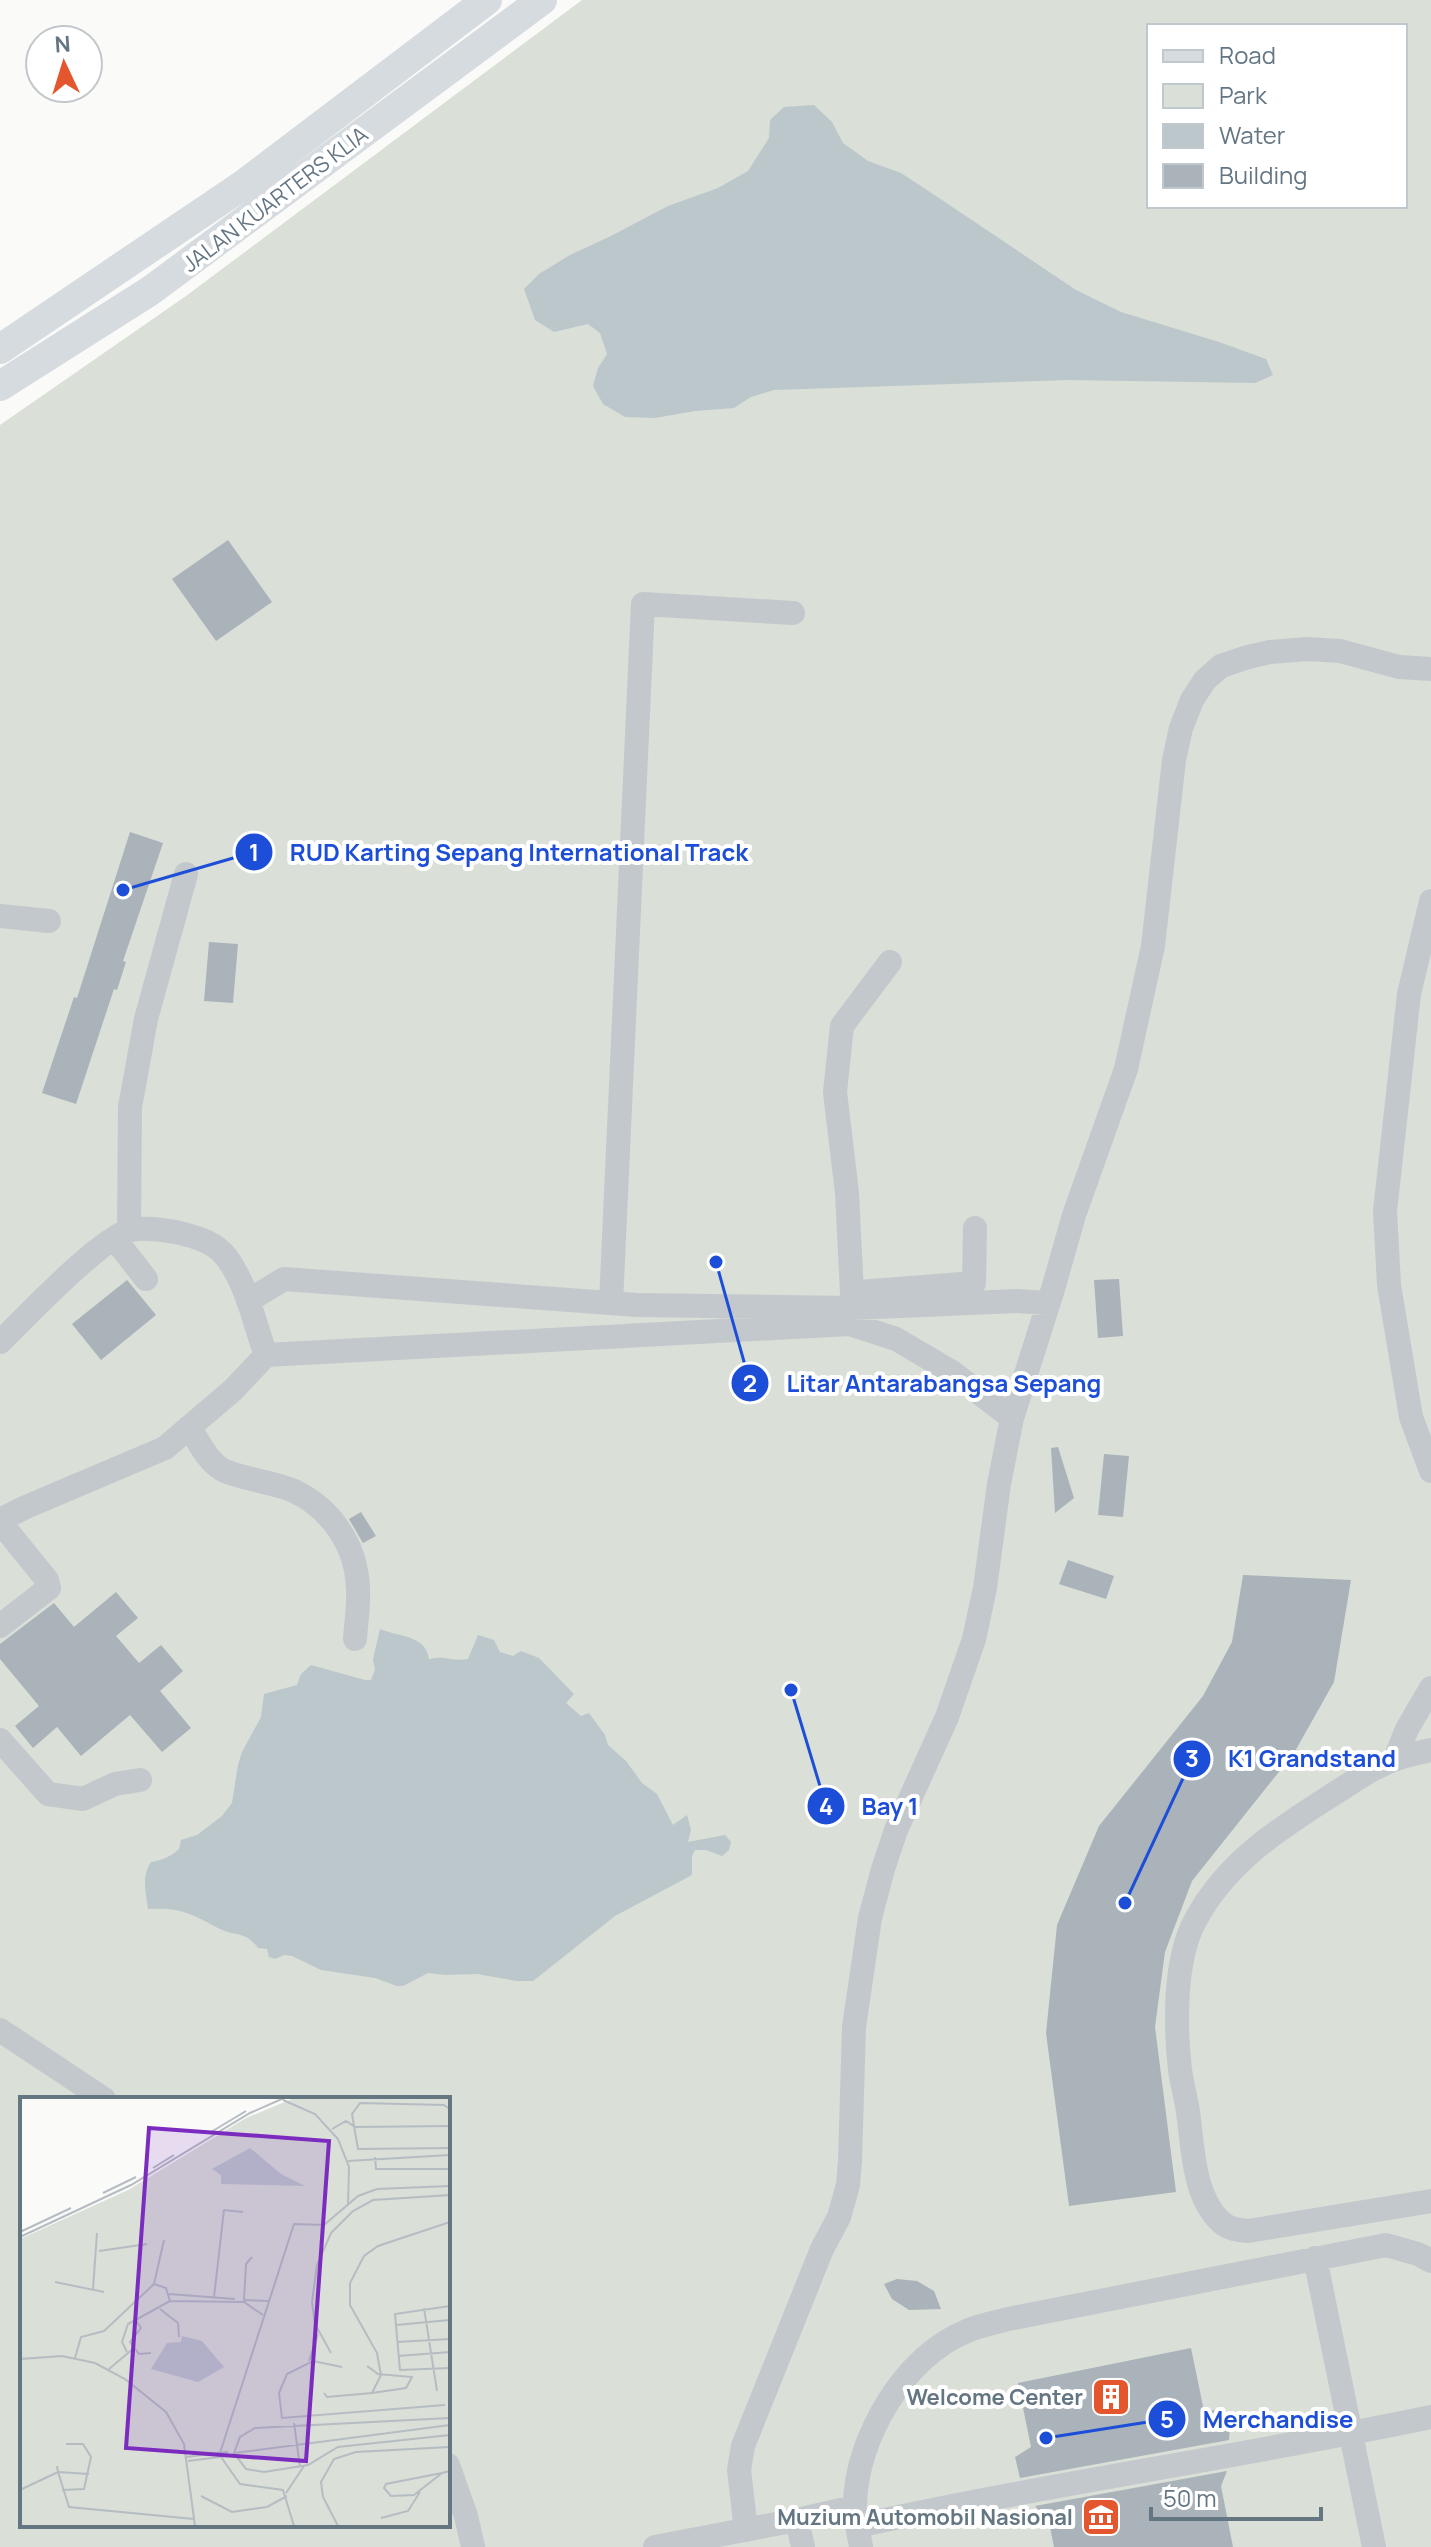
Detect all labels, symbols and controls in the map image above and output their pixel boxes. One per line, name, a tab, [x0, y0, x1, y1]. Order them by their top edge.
north arrow	[24, 24, 104, 104]
legend	[1147, 24, 1407, 208]
text: N	[54, 29, 72, 60]
text: Road	[1219, 38, 1276, 71]
text: Park	[1219, 78, 1268, 111]
text: Water	[1219, 118, 1286, 151]
street label: JALAN KUARTERS KLIA	[176, 119, 374, 279]
text: Building	[1219, 158, 1307, 191]
callout: RUD Karting Sepang International Track	[234, 828, 764, 876]
text: 1	[249, 835, 259, 868]
text: RUD Karting Sepang International Track	[290, 835, 749, 868]
callout: Litar Antarabangsa Sepang	[730, 1359, 1117, 1407]
text: 2	[743, 1366, 757, 1399]
text: Litar Antarabangsa Sepang	[787, 1366, 1101, 1399]
callout: K1 Grandstand	[1172, 1735, 1411, 1783]
text: 3	[1185, 1741, 1199, 1774]
text: K1 Grandstand	[1228, 1741, 1396, 1774]
callout: Bay 1	[806, 1782, 935, 1830]
text: 4	[819, 1789, 833, 1822]
text: Bay 1	[862, 1789, 919, 1822]
inset map	[20, 2097, 450, 2527]
building icon: Welcome Center	[1090, 2376, 1132, 2418]
place label: Welcome Center	[906, 2382, 1083, 2412]
callout: Merchandise	[1147, 2395, 1369, 2443]
text: 5	[1160, 2402, 1174, 2435]
text: Merchandise	[1203, 2402, 1353, 2435]
scale bar	[1151, 2471, 1321, 2521]
text: 50 m	[1163, 2481, 1217, 2514]
museum icon: Muzium Automobil Nasional	[1080, 2496, 1122, 2538]
place label: Muzium Automobil Nasional	[777, 2502, 1073, 2532]

